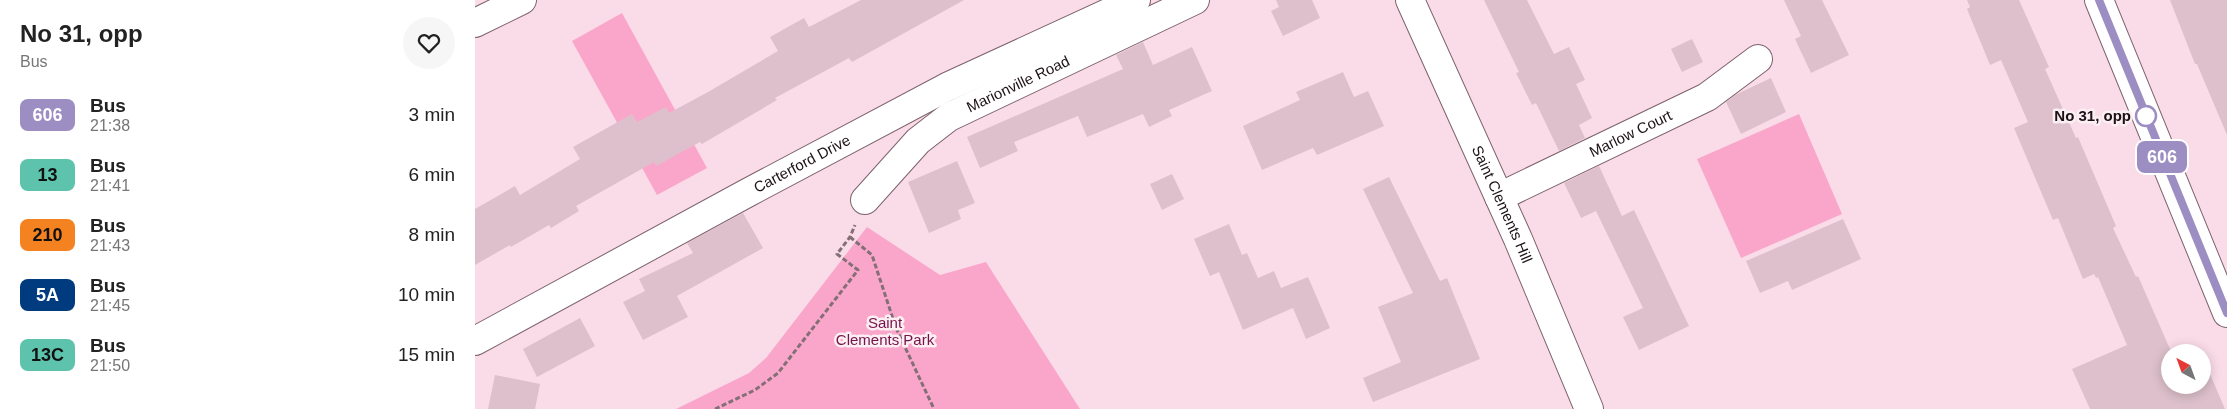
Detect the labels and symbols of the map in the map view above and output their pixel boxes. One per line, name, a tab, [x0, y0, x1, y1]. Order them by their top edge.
street label: Marionville Road	[964, 52, 1072, 115]
marker: No 31, opp	[2135, 105, 2157, 127]
street label: Marlow Court	[1586, 106, 1675, 160]
place label: No 31, opp	[2054, 107, 2131, 124]
street label: Carterford Drive	[751, 131, 853, 196]
line badge: 606	[2133, 141, 2191, 173]
street label: Saint Clements Hill	[1469, 143, 1536, 265]
park label: Saint Clements Park	[836, 314, 935, 348]
north arrow	[2161, 344, 2211, 394]

